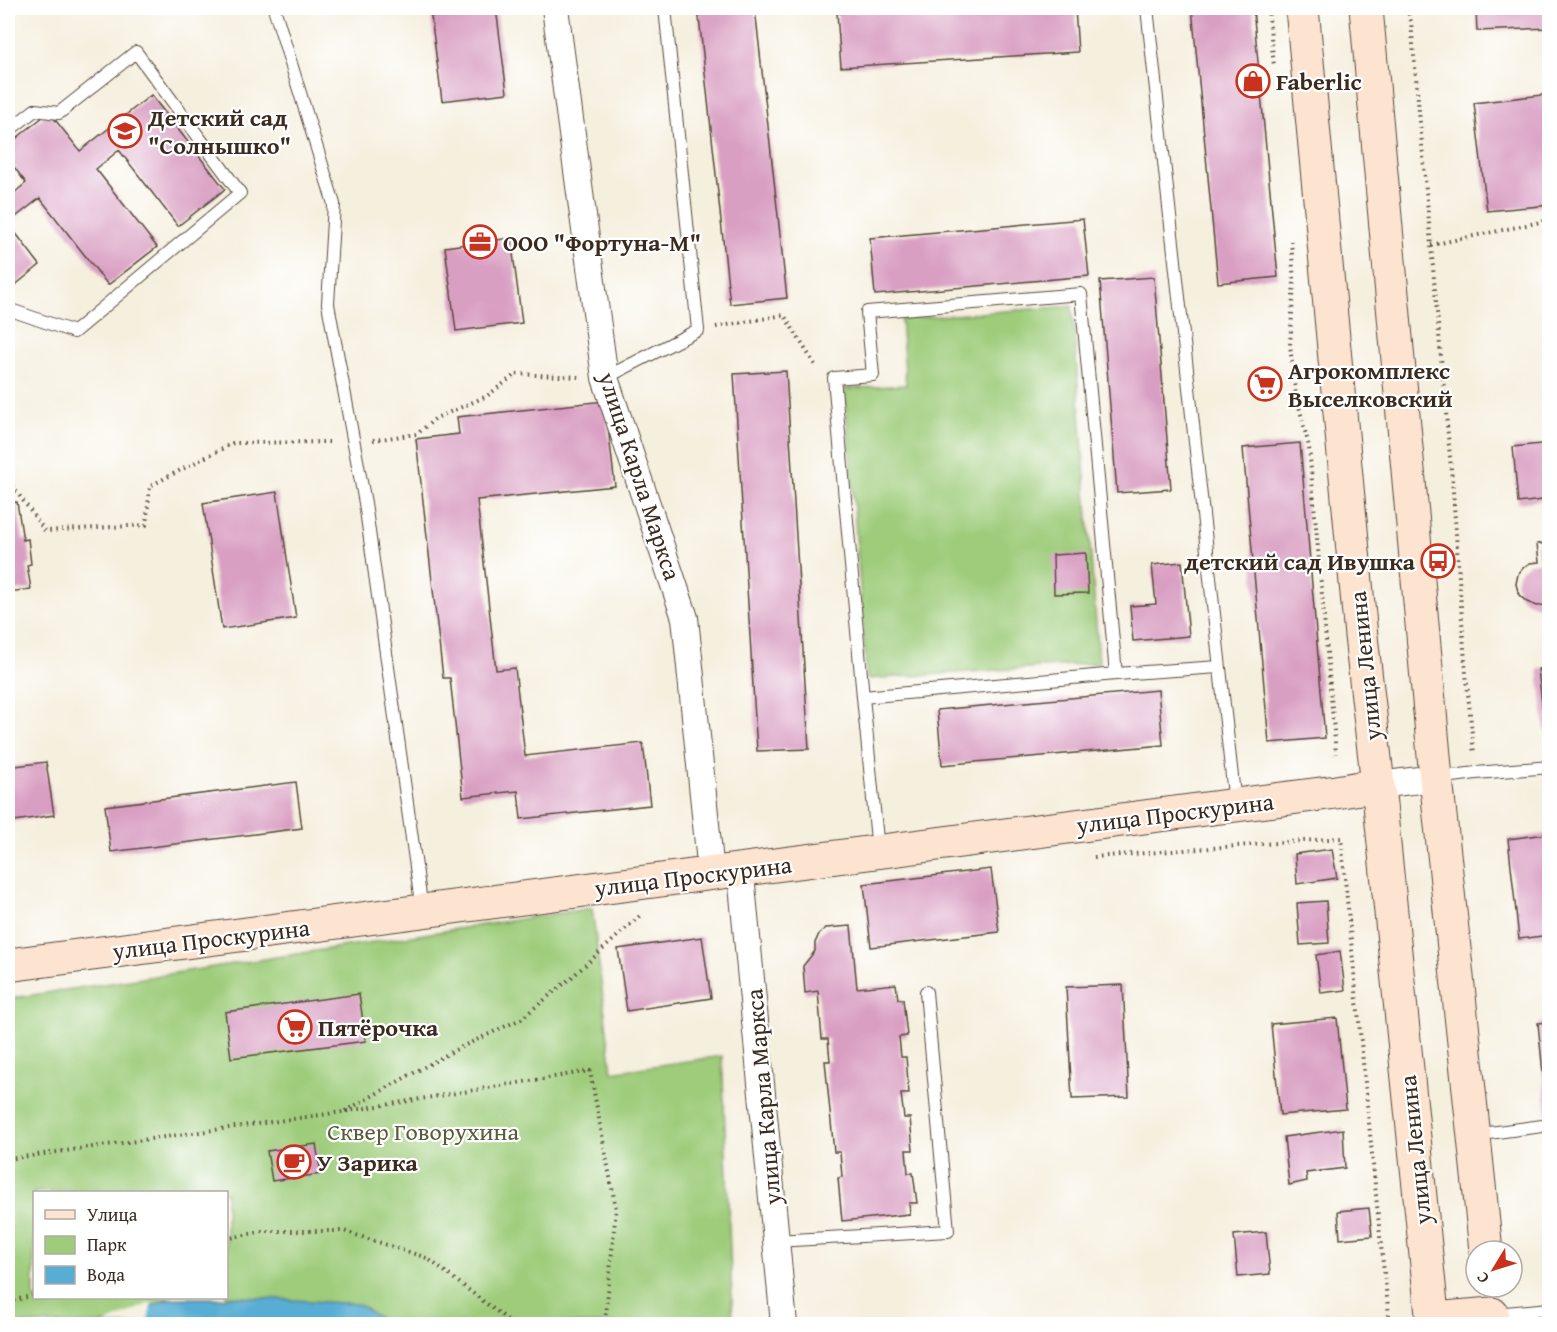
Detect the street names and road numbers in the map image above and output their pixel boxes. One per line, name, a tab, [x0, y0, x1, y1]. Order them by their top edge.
street label: улица Карла Маркса	[590, 366, 690, 585]
street label: улица Ленина	[1340, 589, 1390, 743]
street label: улица Проскурина	[1073, 783, 1276, 843]
street label: улица Проскурина	[591, 846, 794, 906]
street label: улица Проскурина	[109, 909, 312, 969]
street label: улица Карла Маркса	[736, 987, 790, 1208]
street label: улица Ленина	[1390, 1073, 1440, 1227]

